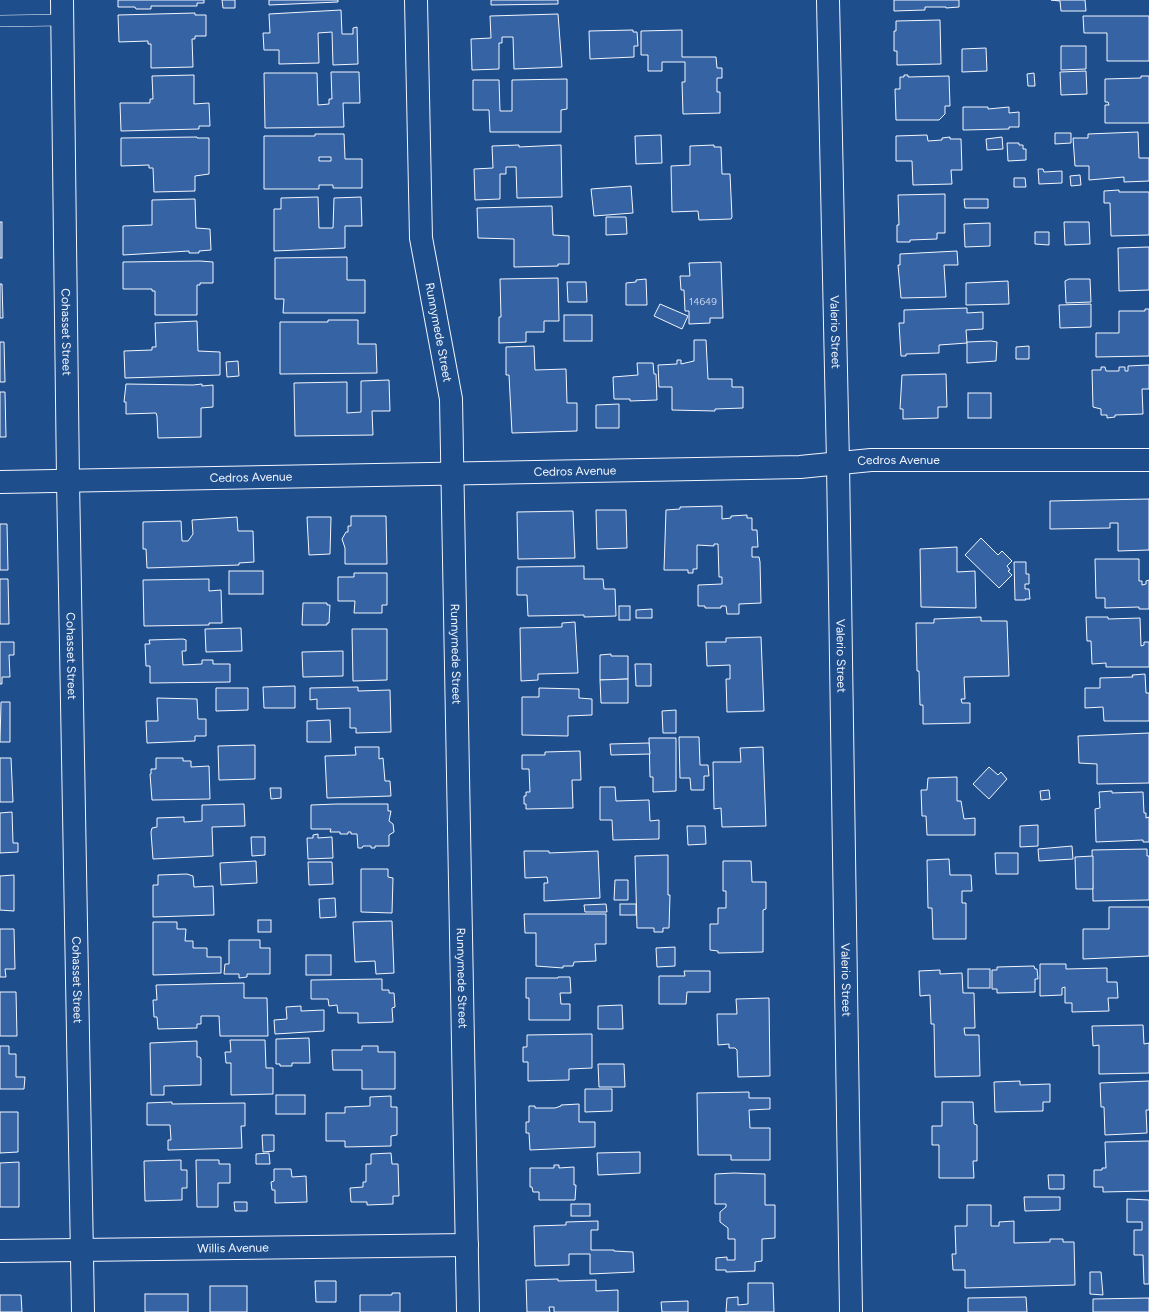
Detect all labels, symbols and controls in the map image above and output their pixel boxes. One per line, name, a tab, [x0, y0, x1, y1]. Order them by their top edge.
street label: Runnymede Street	[422, 281, 455, 384]
street label: Cohasset Street	[59, 288, 74, 376]
house number: 14649	[689, 295, 717, 308]
street label: Valerio Street	[827, 295, 843, 369]
street label: Cedros Avenue	[857, 453, 940, 468]
street label: Cedros Avenue	[534, 463, 617, 479]
street label: Cedros Avenue	[210, 470, 293, 485]
street label: Runnymede Street	[448, 604, 464, 705]
street label: Cohasset Street	[63, 612, 79, 700]
street label: Valerio Street	[833, 619, 849, 693]
street label: Runnymede Street	[454, 928, 470, 1029]
street label: Cohasset Street	[69, 936, 85, 1024]
street label: Valerio Street	[838, 943, 853, 1017]
street label: Willis Avenue	[197, 1241, 269, 1255]

